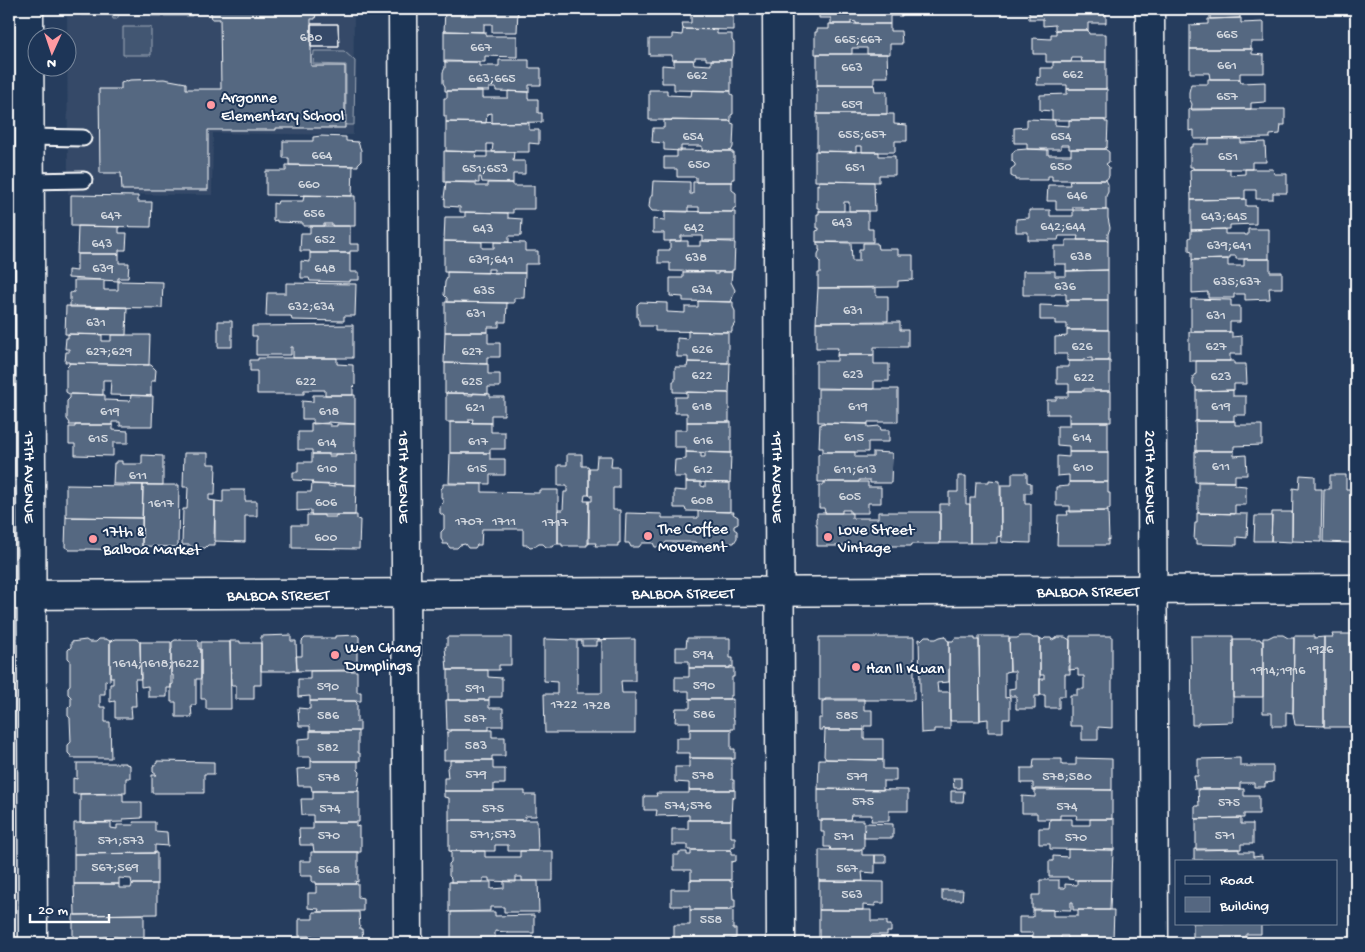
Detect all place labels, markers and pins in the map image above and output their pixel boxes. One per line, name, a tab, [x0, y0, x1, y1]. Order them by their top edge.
place label: Argonne Elementary School	[221, 90, 344, 127]
marker: Argonne Elementary School	[205, 99, 217, 111]
place label: The Coffee Movement	[657, 521, 729, 558]
place label: Love Street Vintage	[837, 522, 915, 559]
place label: 17th & Balboa Market	[102, 524, 202, 561]
marker: The Coffee Movement	[642, 530, 654, 542]
marker: Love Street Vintage	[822, 531, 834, 543]
marker: 17th & Balboa Market	[87, 533, 99, 545]
place label: Wen Chang Dumplings	[344, 640, 421, 677]
marker: Wen Chang Dumplings	[329, 649, 341, 661]
marker: Han Il Kwan	[850, 661, 862, 673]
place label: Han Il Kwan	[866, 661, 945, 680]

